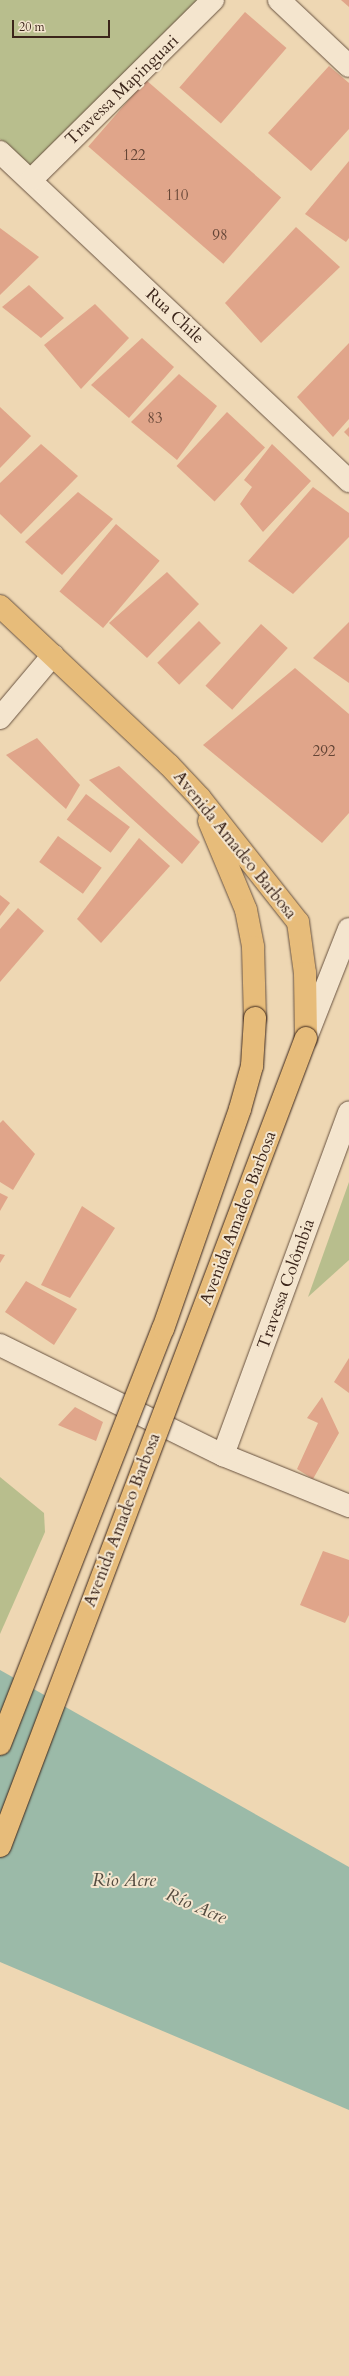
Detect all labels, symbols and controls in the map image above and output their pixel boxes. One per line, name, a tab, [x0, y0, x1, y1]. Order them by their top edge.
scale bar	[14, 12, 112, 38]
text: 20 m	[19, 19, 45, 35]
street label: Travessa Mapinguari	[61, 31, 183, 149]
house number: 122	[122, 147, 146, 165]
house number: 110	[165, 187, 189, 205]
house number: 98	[212, 227, 228, 245]
street label: Rua Chile	[142, 284, 208, 348]
house number: 83	[147, 410, 163, 428]
house number: 292	[312, 743, 336, 761]
street label: Avenida Amadeo Barbosa	[169, 767, 301, 923]
street label: Avenida Amadeo Barbosa	[195, 1128, 281, 1308]
street label: Travessa Colômbia	[253, 1216, 319, 1352]
street label: Avenida Amadeo Barbosa	[79, 1430, 165, 1610]
water label: Rio Acre	[92, 1870, 156, 1892]
water label: Río Acre	[162, 1885, 230, 1929]

